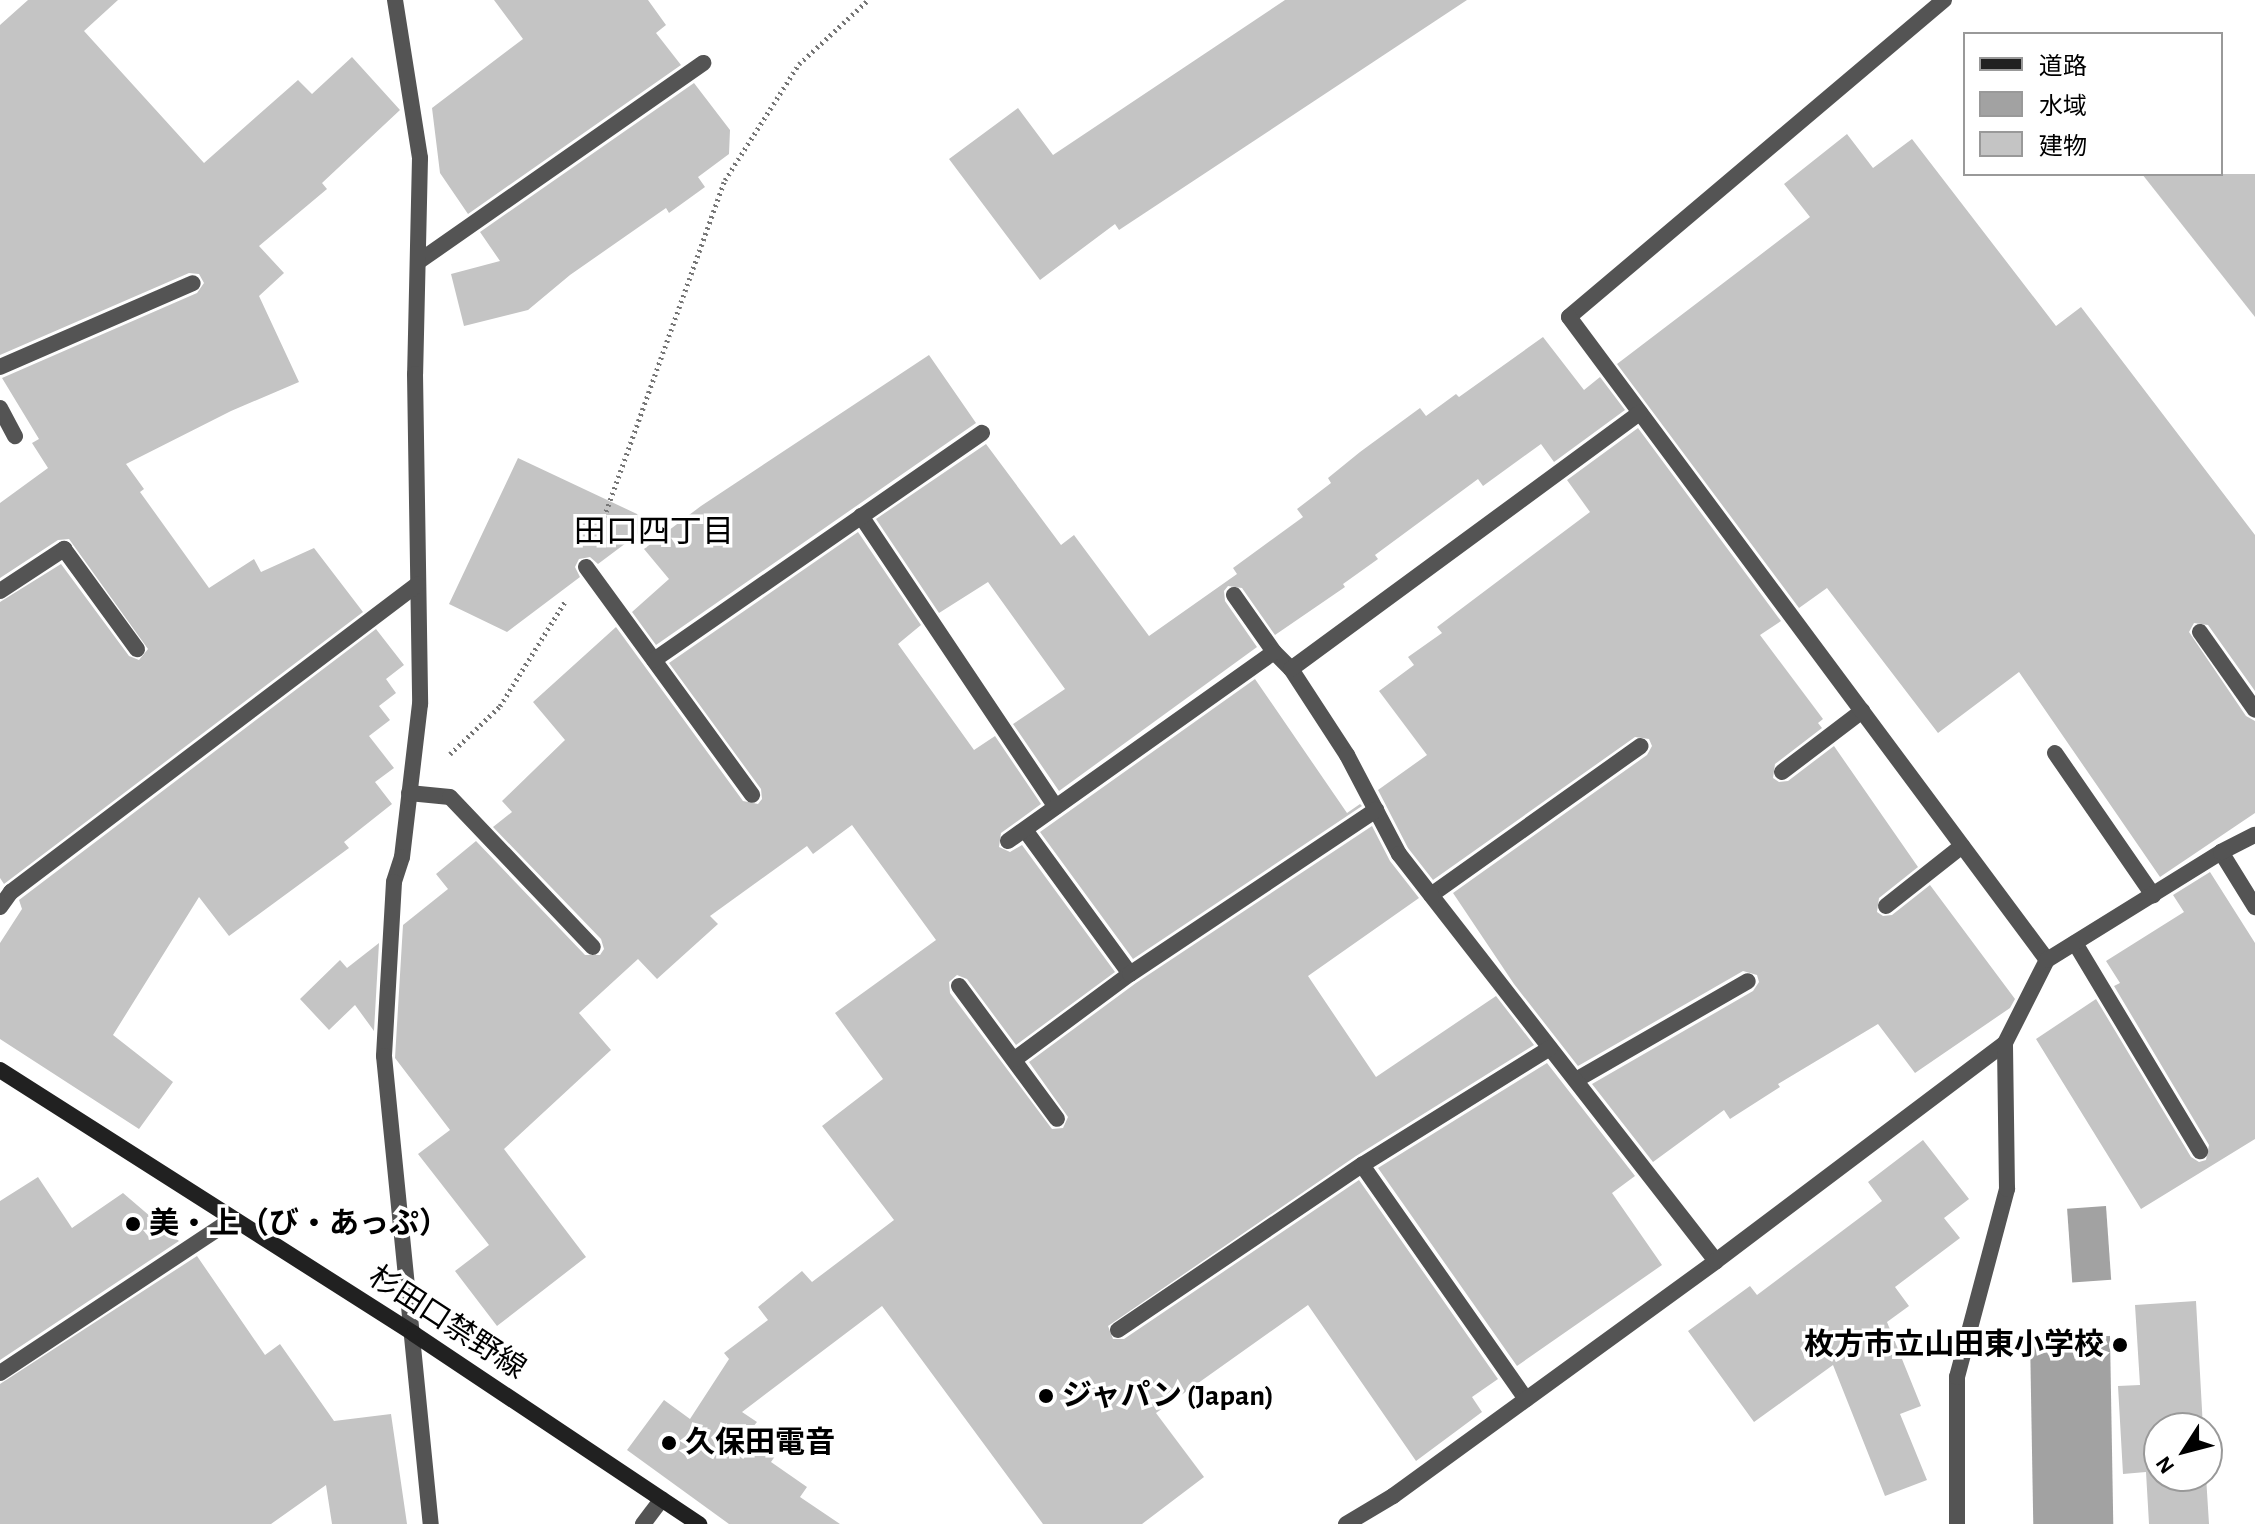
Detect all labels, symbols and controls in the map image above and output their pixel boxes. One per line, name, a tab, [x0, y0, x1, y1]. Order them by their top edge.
legend	[1963, 32, 2223, 176]
text: 道路	[2039, 55, 2087, 79]
text: 水域	[2039, 95, 2087, 119]
text: 建物	[2039, 135, 2087, 159]
district label: 田口四丁目	[574, 513, 734, 551]
place label: 美・上（び・あっぷ）	[149, 1206, 449, 1242]
marker: 美・上（び・あっぷ）	[124, 1215, 142, 1233]
street label: 杉田口禁野線	[362, 1259, 532, 1387]
place label: 枚方市立山田東小学校	[1804, 1327, 2104, 1363]
marker: 枚方市立山田東小学校	[2111, 1336, 2129, 1354]
place label: ジャパン (Japan)	[1062, 1378, 1274, 1414]
marker: ジャパン (Japan)	[1037, 1387, 1055, 1405]
north arrow	[2143, 1412, 2223, 1492]
place label: 久保田電音	[685, 1425, 835, 1461]
marker: 久保田電音	[660, 1434, 678, 1452]
text: N	[2152, 1452, 2179, 1478]

